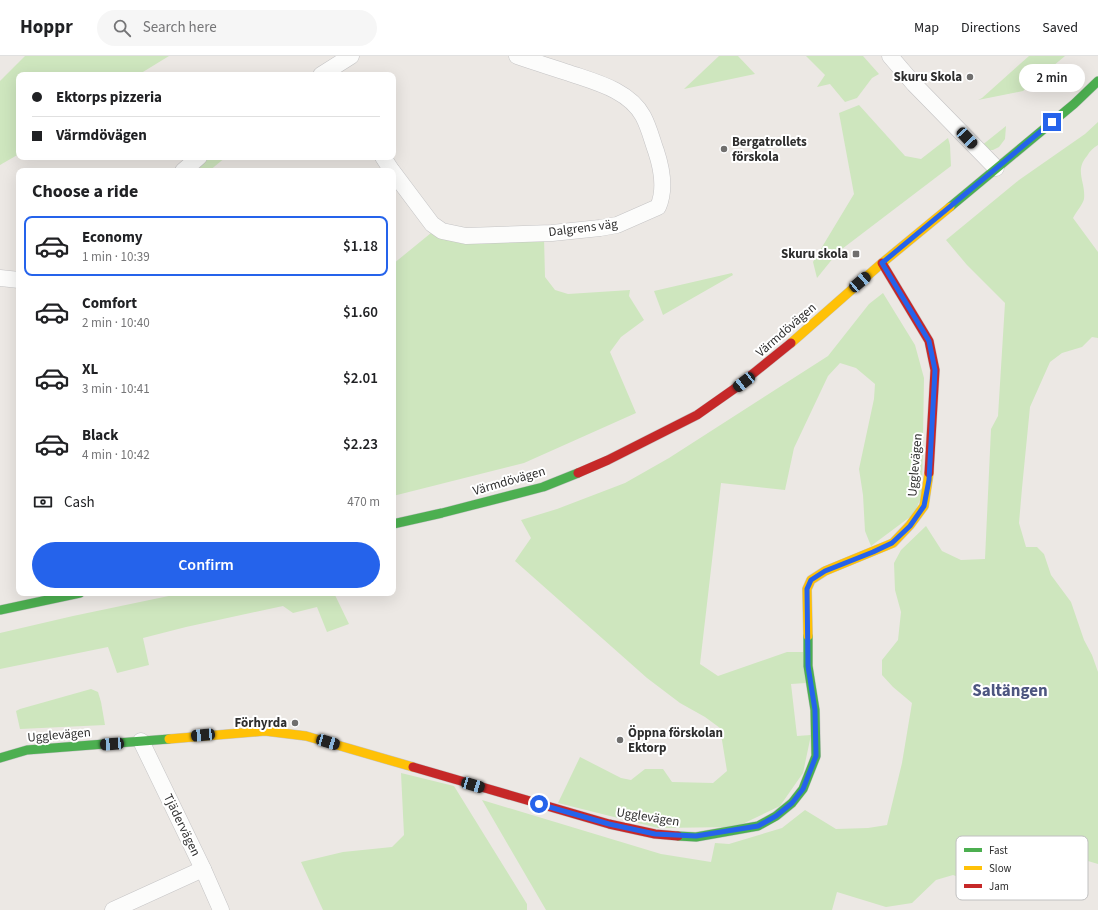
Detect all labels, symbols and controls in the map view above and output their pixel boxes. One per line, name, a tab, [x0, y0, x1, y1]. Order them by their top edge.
search box	[97, 10, 377, 46]
text: Hoppr	[20, 14, 73, 41]
icon: search	[111, 17, 133, 39]
text: Search here	[143, 17, 217, 38]
text: Map	[914, 18, 939, 38]
text: Directions	[961, 18, 1020, 38]
text: Saved	[1042, 18, 1078, 38]
callout: 2 min	[1019, 64, 1085, 92]
place label: Skuru Skola	[894, 68, 962, 86]
text: 2 min	[1037, 69, 1067, 87]
marker: Skuru Skola	[965, 72, 975, 82]
text: Ektorps pizzeria	[56, 87, 162, 108]
route end	[1043, 113, 1061, 131]
text: Värmdövägen	[56, 125, 147, 146]
car	[954, 125, 980, 151]
place label: Bergatrollets förskola	[732, 133, 807, 166]
marker: Bergatrollets förskola	[719, 144, 729, 154]
text: Choose a ride	[32, 179, 138, 204]
street label: Dalgrens väg	[547, 215, 619, 241]
text: Economy	[82, 227, 143, 248]
icon: car	[34, 228, 70, 264]
text: $1.18	[343, 236, 378, 257]
place label: Skuru skola	[781, 245, 848, 263]
text: 1 min · 10:39	[82, 248, 150, 266]
marker: Skuru skola	[851, 249, 861, 259]
car	[847, 270, 873, 294]
text: Comfort	[82, 293, 137, 314]
icon: car	[34, 294, 70, 330]
street label: Värmdövägen	[752, 299, 820, 361]
text: $1.60	[343, 302, 378, 323]
text: 2 min · 10:40	[82, 314, 150, 332]
text: XL	[82, 359, 98, 380]
icon: car	[34, 360, 70, 396]
text: $2.01	[343, 368, 378, 389]
car	[731, 370, 757, 394]
text: 3 min · 10:41	[82, 380, 150, 398]
text: Black	[82, 425, 119, 446]
icon: car	[34, 426, 70, 462]
street label: Ugglevägen	[903, 433, 927, 497]
text: $2.23	[343, 434, 378, 455]
text: 4 min · 10:42	[82, 446, 150, 464]
street label: Värmdövägen	[471, 462, 547, 500]
icon: cash	[32, 491, 54, 513]
text: Cash	[64, 492, 95, 513]
text: 470 m	[347, 493, 380, 511]
button: Confirm	[32, 542, 380, 588]
district label: Saltängen	[972, 679, 1048, 703]
place label: Förhyrda	[234, 714, 287, 732]
marker: Förhyrda	[290, 718, 300, 728]
street label: Ugglevägen	[27, 723, 91, 747]
place label: Öppna förskolan Ektorp	[628, 724, 723, 757]
car	[191, 728, 215, 742]
car	[315, 733, 341, 751]
marker: Öppna förskolan Ektorp	[615, 735, 625, 745]
car	[100, 737, 124, 751]
car	[460, 776, 486, 794]
street label: Tjädervägen	[159, 791, 205, 859]
route start	[530, 795, 548, 813]
street label: Ugglevägen	[615, 803, 681, 831]
legend	[956, 836, 1088, 900]
text: Fast	[989, 843, 1008, 858]
text: Slow	[989, 861, 1012, 876]
text: Jam	[989, 879, 1009, 894]

